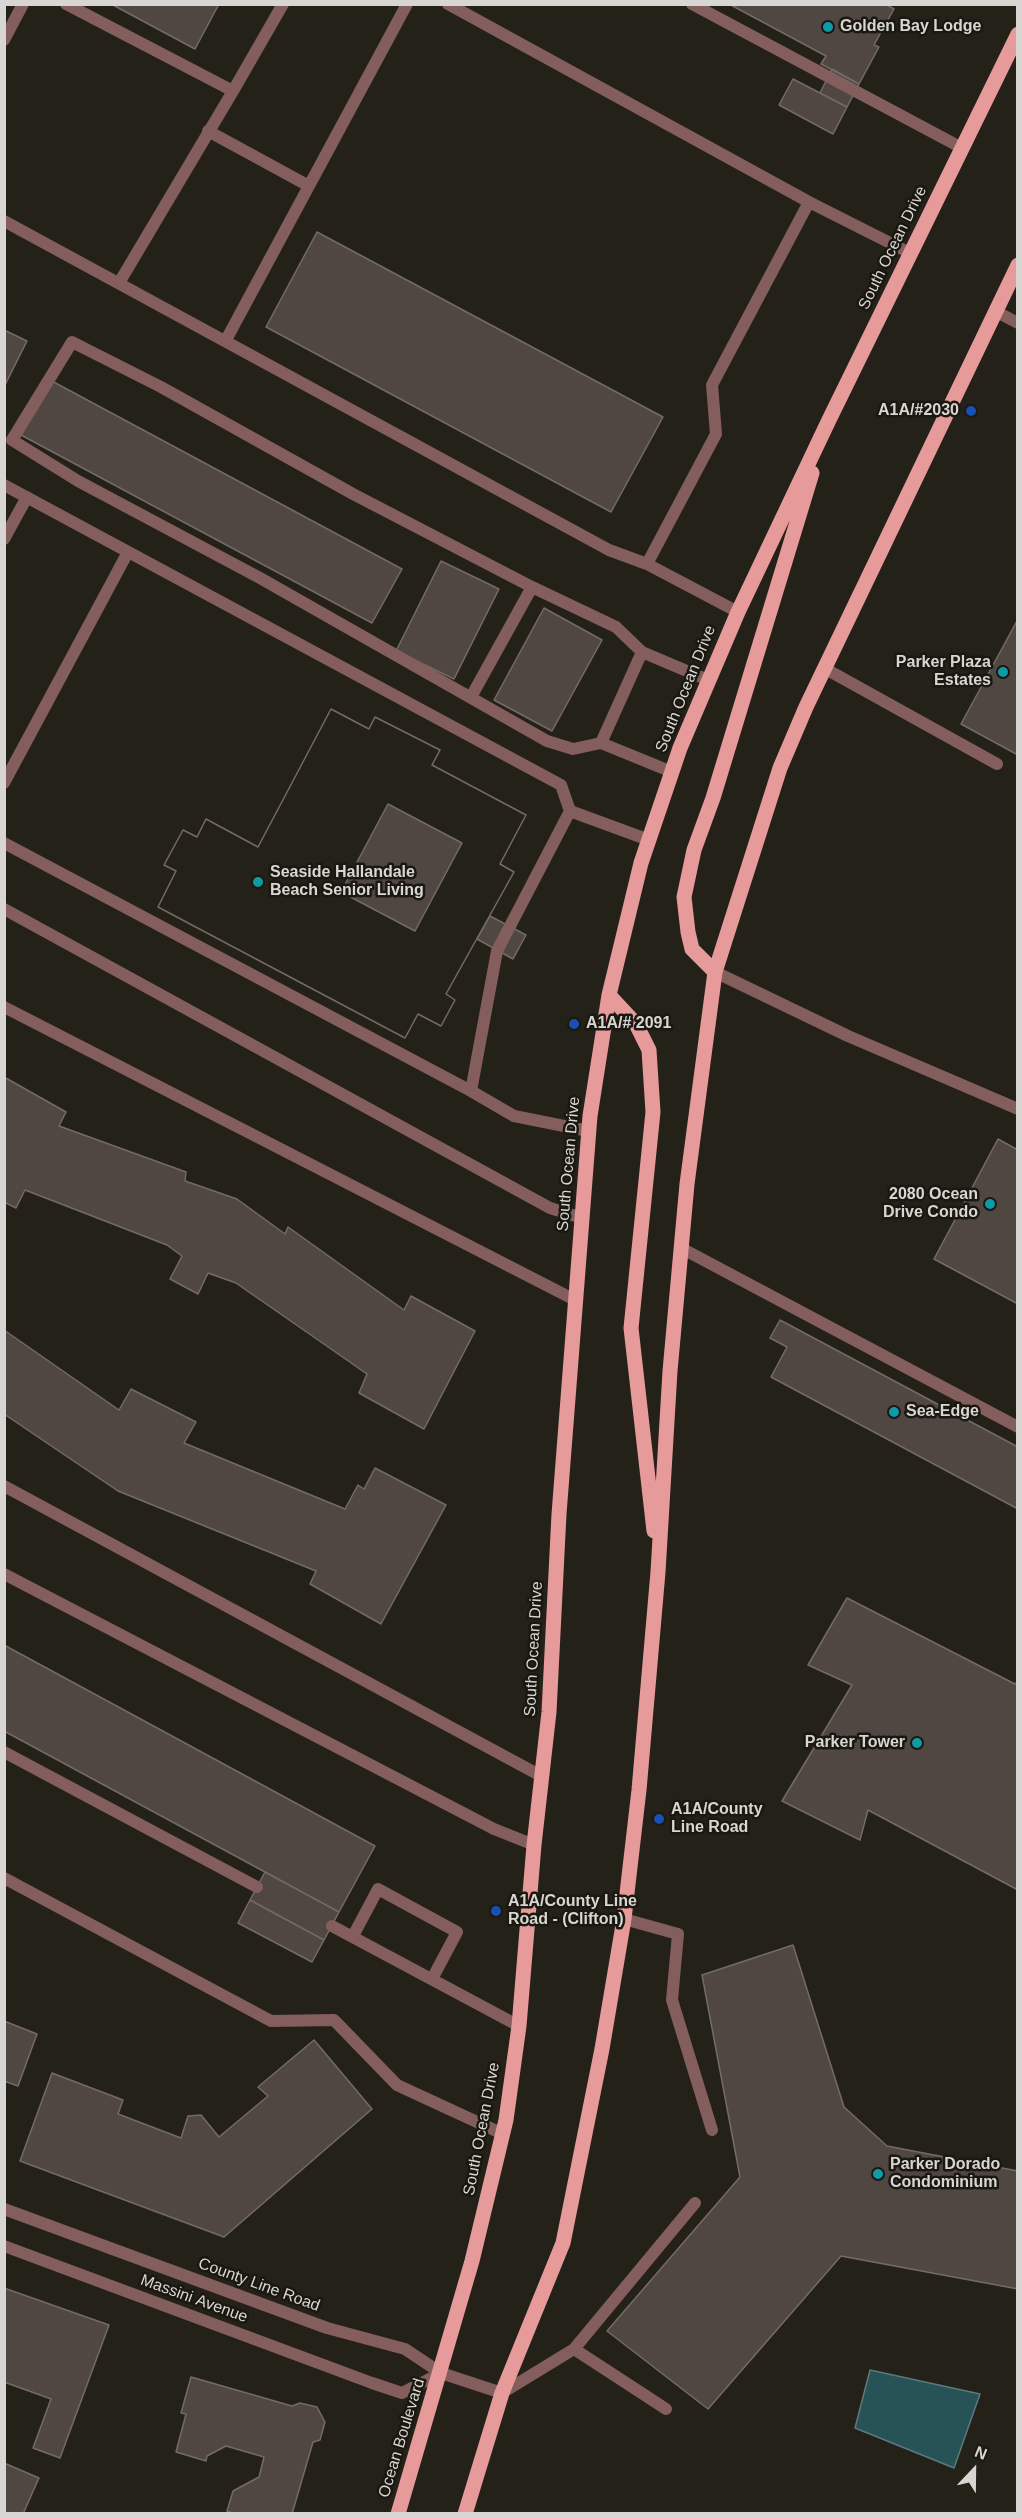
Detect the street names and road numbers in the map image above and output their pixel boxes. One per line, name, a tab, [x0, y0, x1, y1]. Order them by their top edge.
street label: South Ocean Drive	[855, 183, 931, 313]
street label: South Ocean Drive	[652, 623, 720, 755]
street label: South Ocean Drive	[554, 1096, 584, 1232]
street label: South Ocean Drive	[521, 1581, 547, 1717]
street label: South Ocean Drive	[460, 2061, 504, 2197]
street label: County Line Road	[196, 2254, 322, 2316]
street label: Massini Avenue	[138, 2271, 250, 2327]
street label: Ocean Boulevard	[375, 2376, 429, 2500]

